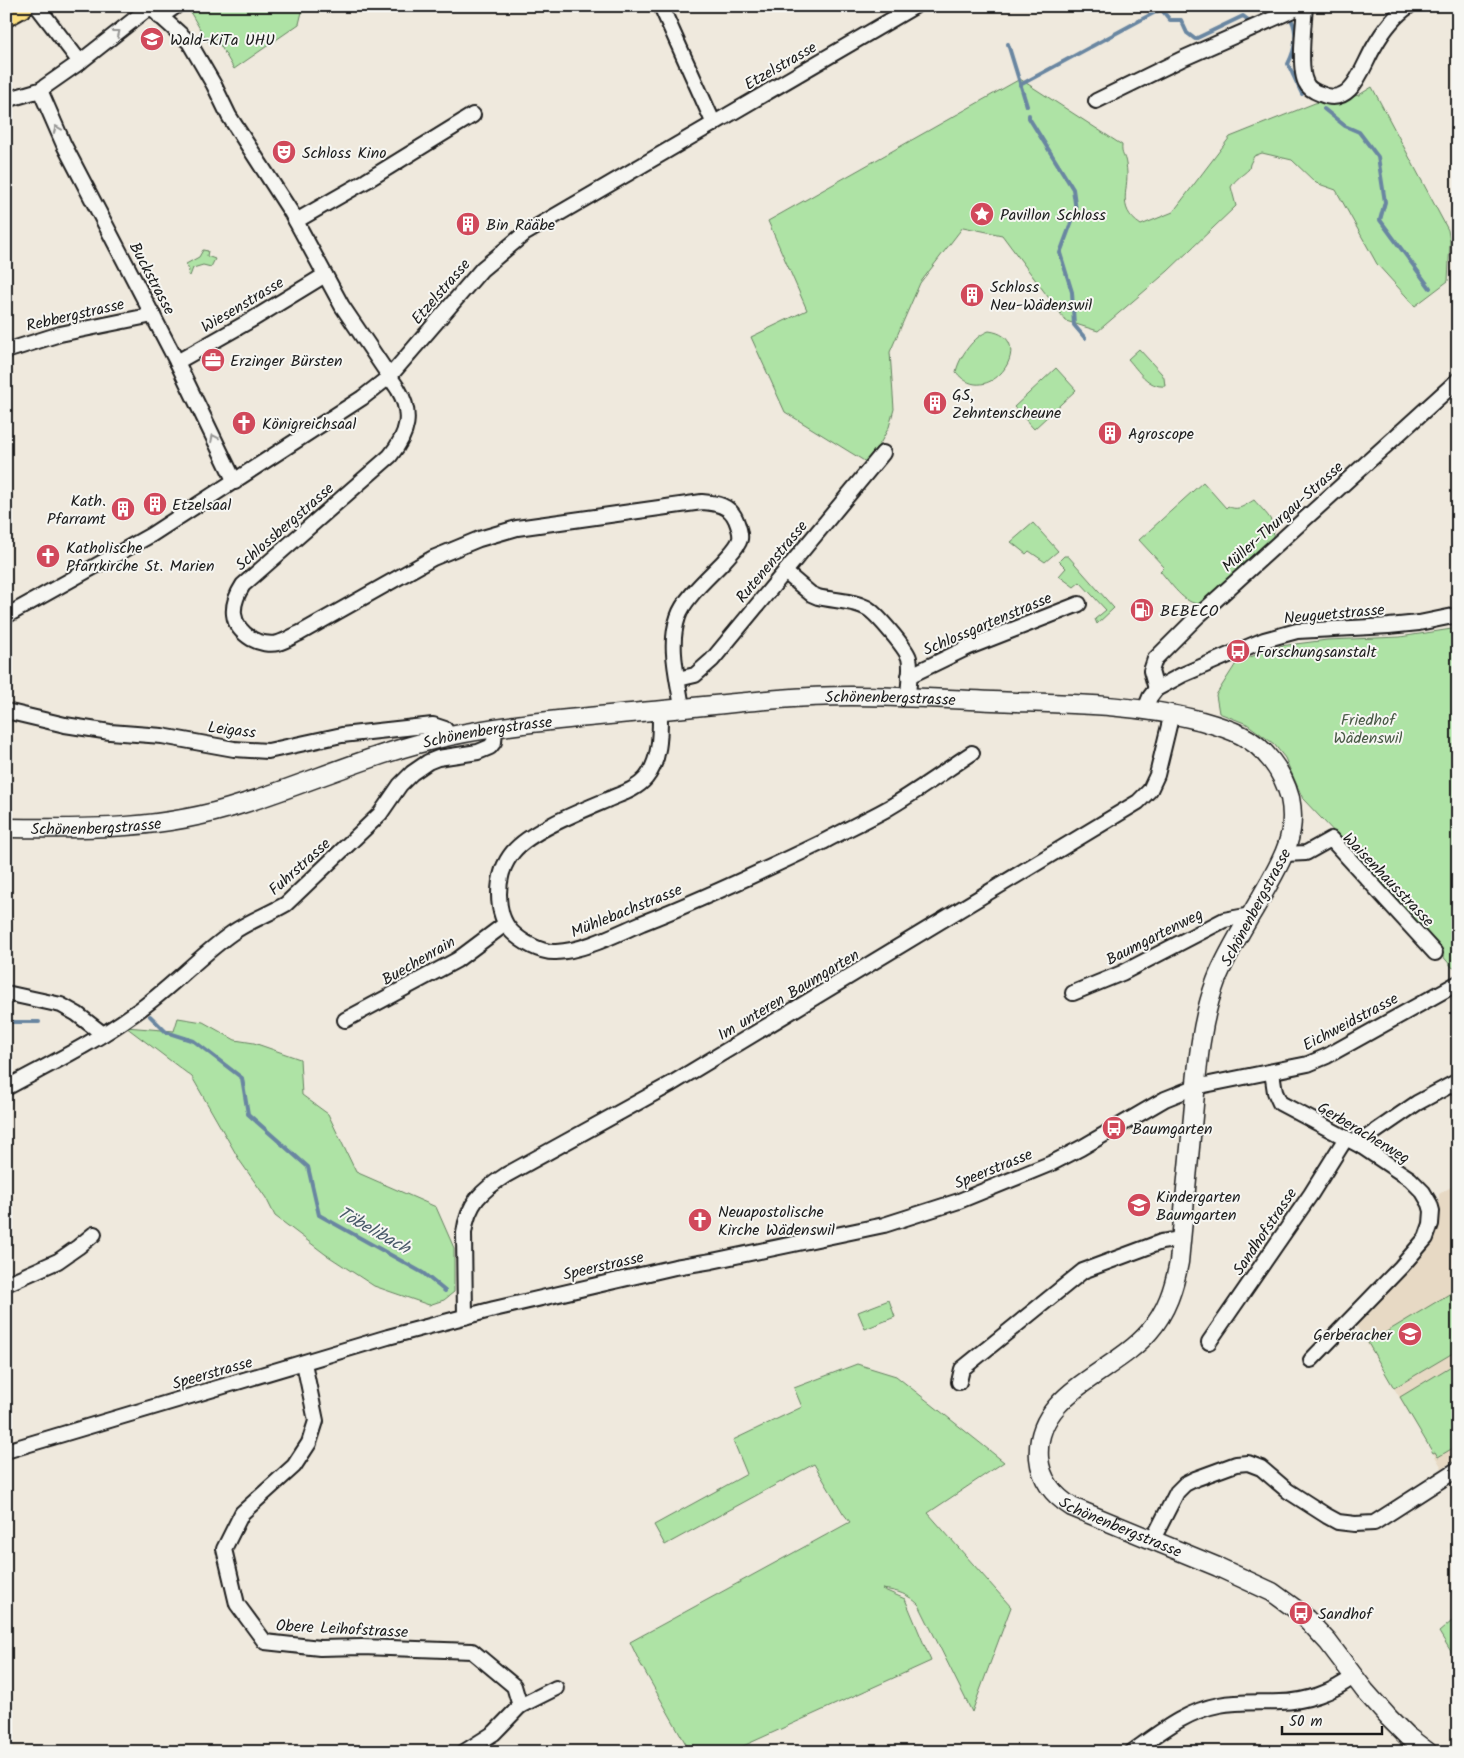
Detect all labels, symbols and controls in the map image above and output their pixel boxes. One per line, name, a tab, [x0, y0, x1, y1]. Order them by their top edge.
school or university icon: Wald-KiTa UHU	[139, 26, 165, 52]
place label: Wald-KiTa UHU	[170, 28, 275, 53]
one-way arrow	[111, 30, 120, 39]
street label: Etzelstrasse	[740, 35, 822, 97]
one-way arrow	[52, 125, 63, 134]
theatre icon: Schloss Kino	[271, 139, 297, 165]
place label: Schloss Kino	[302, 141, 386, 166]
place icon: Pavillon Schloss	[969, 201, 995, 227]
place label: Pavillon Schloss	[1000, 203, 1106, 228]
building icon: Bin Rääbe	[455, 211, 481, 237]
place label: Bin Rääbe	[486, 213, 555, 238]
street label: Buckstrasse	[122, 238, 181, 320]
street label: Etzelstrasse	[405, 253, 477, 331]
street label: Wiesenstrasse	[197, 271, 289, 340]
place label: Schloss Neu-Wädenswil	[990, 275, 1092, 318]
building icon: Schloss Neu-Wädenswil	[959, 282, 985, 308]
street label: Rebbergstrasse	[24, 292, 127, 339]
office icon: Erzinger Bürsten	[200, 347, 226, 373]
place label: Erzinger Bürsten	[230, 349, 342, 374]
place label: GS, Zehntenscheune	[952, 383, 1061, 426]
building icon: GS, Zehntenscheune	[922, 390, 948, 416]
church icon: Königreichsaal	[231, 410, 257, 436]
place label: Königreichsaal	[262, 412, 356, 437]
building icon: Agroscope	[1097, 420, 1123, 446]
place label: Agroscope	[1128, 422, 1194, 447]
one-way arrow	[210, 434, 220, 443]
street label: Müller-Thurgau-Strasse	[1216, 455, 1350, 579]
street label: Schlossbergstrasse	[230, 477, 340, 577]
place label: Kath. Pfarramt	[47, 489, 107, 532]
building icon: Etzelsaal	[142, 491, 168, 517]
place label: Etzelsaal	[172, 493, 232, 518]
building icon: Kath. Pfarramt	[110, 496, 136, 522]
street label: Rutenenstrasse	[730, 515, 814, 609]
place label: Katholische Pfarrkirche St. Marien	[66, 536, 215, 579]
church icon: Katholische Pfarrkirche St. Marien	[35, 543, 61, 569]
street label: Schlossgartenstrasse	[919, 586, 1056, 663]
fuel station icon: BEBECO	[1129, 597, 1155, 623]
street label: Neuguetstrasse	[1283, 598, 1386, 631]
place label: BEBECO	[1160, 599, 1219, 624]
bus stop icon: Forschungsanstalt	[1225, 638, 1251, 664]
place label: Forschungsanstalt	[1256, 640, 1378, 665]
street label: Schönenbergstrasse	[825, 685, 956, 713]
park label: Friedhof Wädenswil	[1333, 708, 1403, 751]
street label: Schönenbergstrasse	[420, 710, 553, 756]
street label: Leigass	[206, 715, 258, 746]
street label: Schönenbergstrasse	[31, 811, 163, 842]
street label: Waisenhausstrasse	[1336, 827, 1440, 933]
street label: Fuhrstrasse	[263, 832, 337, 902]
street label: Schönenbergstrasse	[1215, 844, 1298, 971]
street label: Mühlebachstrasse	[567, 878, 686, 945]
street label: Baumgartenweg	[1102, 902, 1208, 973]
street label: Buechenrain	[377, 930, 460, 993]
street label: Im unteren Baumgarten	[713, 943, 864, 1048]
street label: Eichweidstrasse	[1298, 987, 1403, 1058]
street label: Gerberacherweg	[1312, 1096, 1414, 1171]
bus stop icon: Baumgarten	[1101, 1115, 1127, 1141]
place label: Baumgarten	[1132, 1117, 1212, 1142]
street label: Speerstrasse	[951, 1142, 1036, 1196]
street label: Sandhofstrasse	[1227, 1183, 1304, 1281]
place label: Kindergarten Baumgarten	[1156, 1185, 1241, 1228]
school or university icon: Kindergarten Baumgarten	[1126, 1192, 1152, 1218]
water label: Töbelibach	[331, 1199, 416, 1264]
place label: Neuapostolische Kirche Wädenswil	[718, 1200, 835, 1243]
church icon: Neuapostolische Kirche Wädenswil	[687, 1207, 713, 1233]
street label: Speerstrasse	[560, 1245, 646, 1288]
school or university icon: Gerberacher	[1397, 1321, 1423, 1347]
place label: Gerberacher	[1313, 1323, 1394, 1348]
street label: Speerstrasse	[169, 1350, 256, 1397]
street label: Schönenbergstrasse	[1053, 1491, 1185, 1565]
bus stop icon: Sandhof	[1288, 1600, 1314, 1626]
place label: Sandhof	[1318, 1602, 1374, 1627]
street label: Obere Leihofstrasse	[275, 1614, 409, 1645]
scale bar	[1282, 1703, 1382, 1735]
text: 50 m	[1289, 1710, 1323, 1734]

